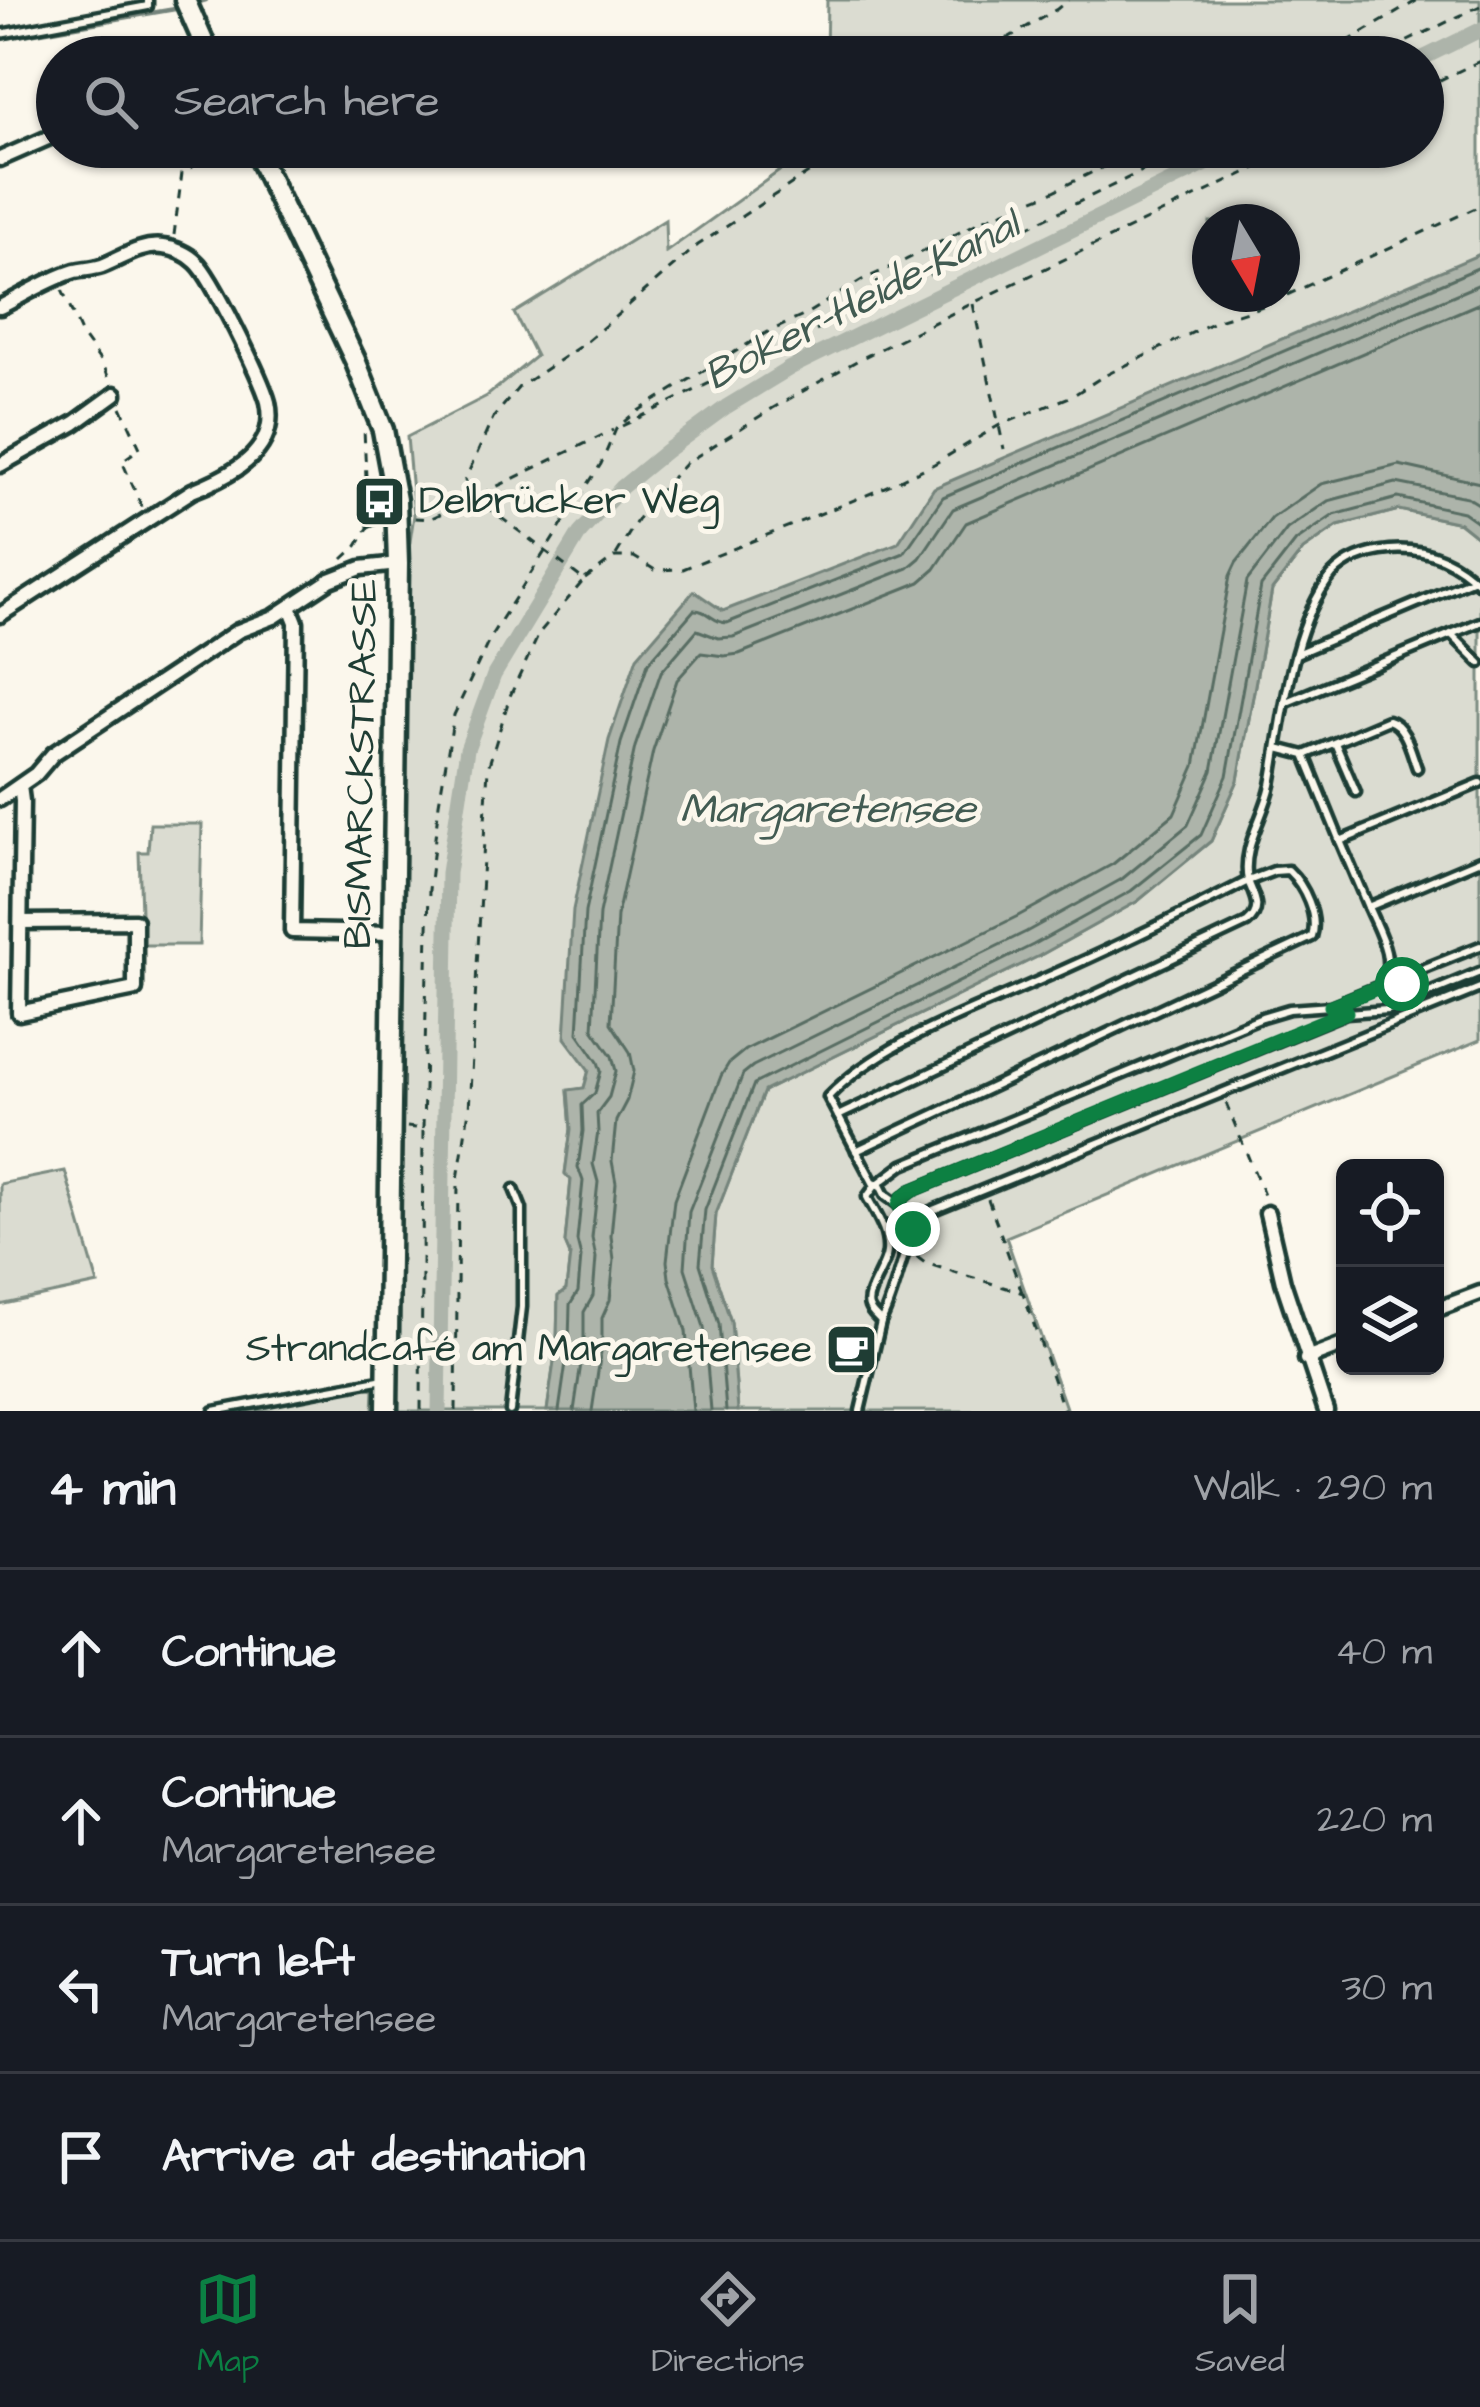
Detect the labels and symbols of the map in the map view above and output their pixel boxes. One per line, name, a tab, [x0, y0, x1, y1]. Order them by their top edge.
water label: Boker-Heide-Kanal	[695, 194, 1034, 405]
north arrow	[1192, 204, 1300, 312]
bus stop icon: Delbrücker Weg	[352, 474, 408, 530]
place label: Delbrücker Weg	[419, 475, 720, 529]
street label: BISMARCKSTRASSE	[332, 578, 392, 950]
water label: Margaretensee	[680, 781, 978, 840]
route start	[1375, 957, 1429, 1011]
route end	[886, 1202, 940, 1256]
cafe icon: Strandcafé am Margaretensee	[823, 1322, 879, 1378]
place label: Strandcafé am Margaretensee	[246, 1323, 812, 1377]

